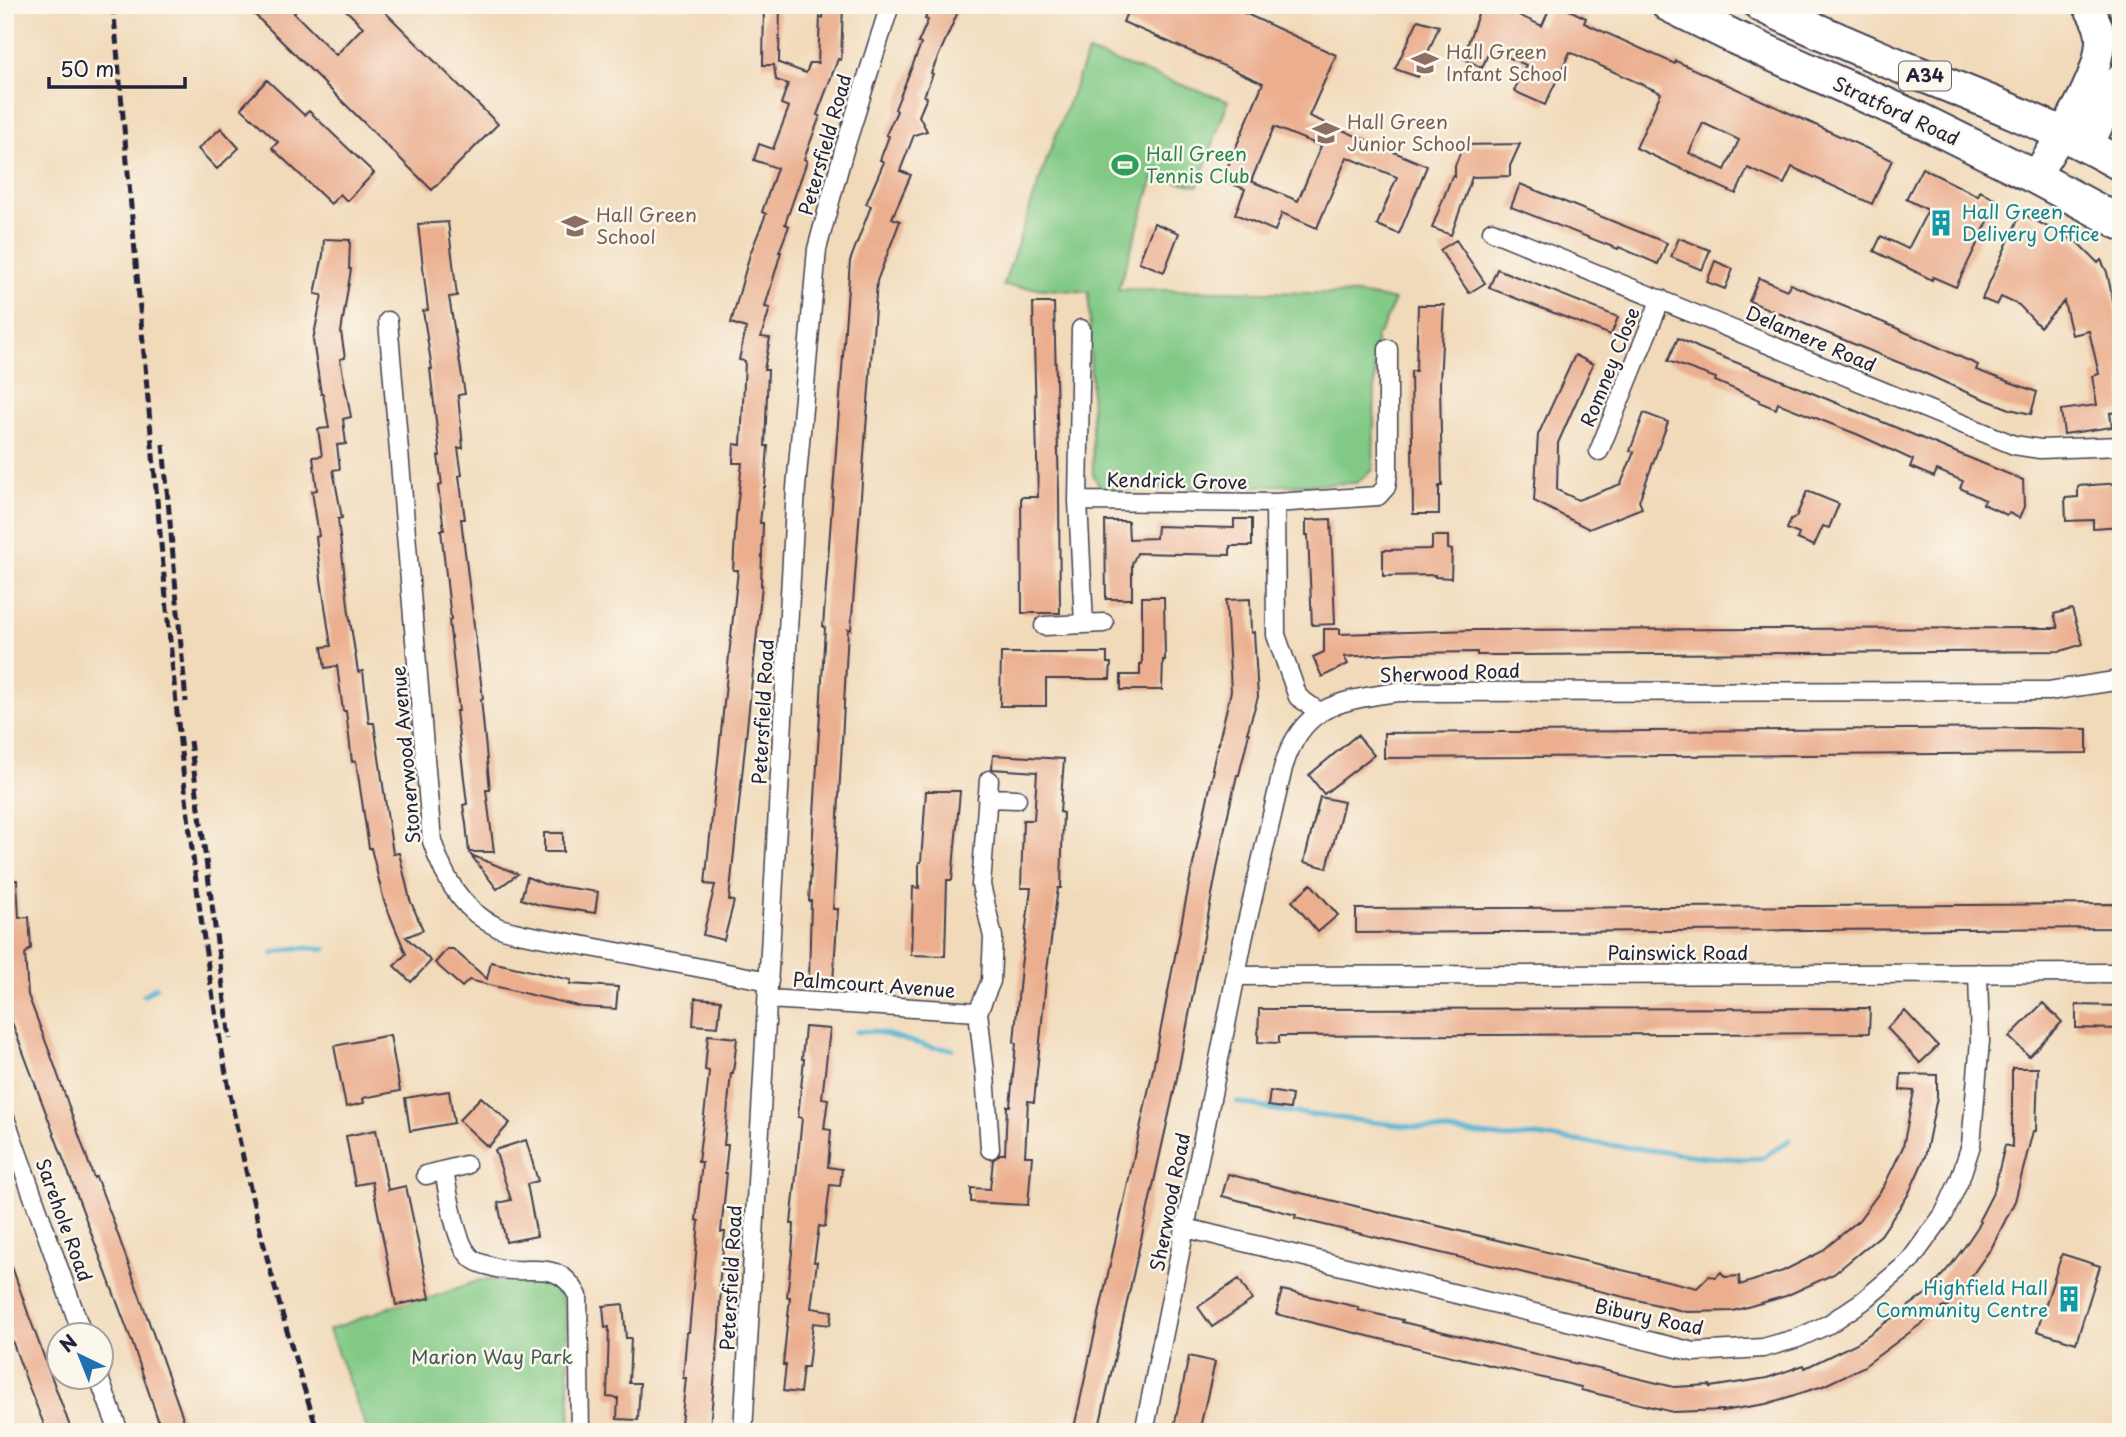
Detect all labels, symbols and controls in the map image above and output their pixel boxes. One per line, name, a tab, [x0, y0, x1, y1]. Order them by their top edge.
place label: Hall Green Infant School	[1446, 37, 1568, 87]
scale bar	[49, 46, 186, 90]
school or university icon: Hall Green Infant School	[1410, 48, 1440, 78]
text: 50 m	[60, 52, 114, 84]
road number: A34	[1899, 62, 1951, 90]
street label: Stratford Road	[1828, 68, 1964, 152]
street label: Petersfield Road	[790, 71, 858, 219]
place label: Hall Green Junior School	[1347, 107, 1471, 157]
school or university icon: Hall Green Junior School	[1311, 118, 1341, 148]
place label: Hall Green Tennis Club	[1146, 139, 1250, 189]
sports icon: Hall Green Tennis Club	[1110, 150, 1140, 180]
place label: Hall Green Delivery Office	[1962, 197, 2100, 247]
place label: Hall Green School	[596, 200, 697, 250]
building icon: Hall Green Delivery Office	[1926, 208, 1956, 238]
school or university icon: Hall Green School	[560, 211, 590, 241]
street label: Delamere Road	[1742, 298, 1881, 378]
street label: Romney Close	[1572, 303, 1646, 431]
street label: Kendrick Grove	[1106, 465, 1248, 495]
street label: Petersfield Road	[744, 638, 780, 785]
street label: Sherwood Road	[1379, 656, 1521, 688]
street label: Stonerwood Avenue	[383, 665, 427, 845]
street label: Painswick Road	[1608, 938, 1748, 966]
street label: Palmcourt Avenue	[792, 964, 956, 1004]
street label: Sherwood Road	[1142, 1130, 1196, 1273]
street label: Sarehole Road	[30, 1154, 100, 1285]
street label: Petersfield Road	[712, 1204, 748, 1351]
place label: Highfield Hall Community Centre	[1876, 1273, 2048, 1323]
building icon: Highfield Hall Community Centre	[2054, 1284, 2084, 1314]
street label: Bibury Road	[1592, 1291, 1706, 1341]
north arrow	[46, 1322, 116, 1392]
text: N	[53, 1327, 83, 1358]
park label: Marion Way Park	[411, 1342, 573, 1370]

